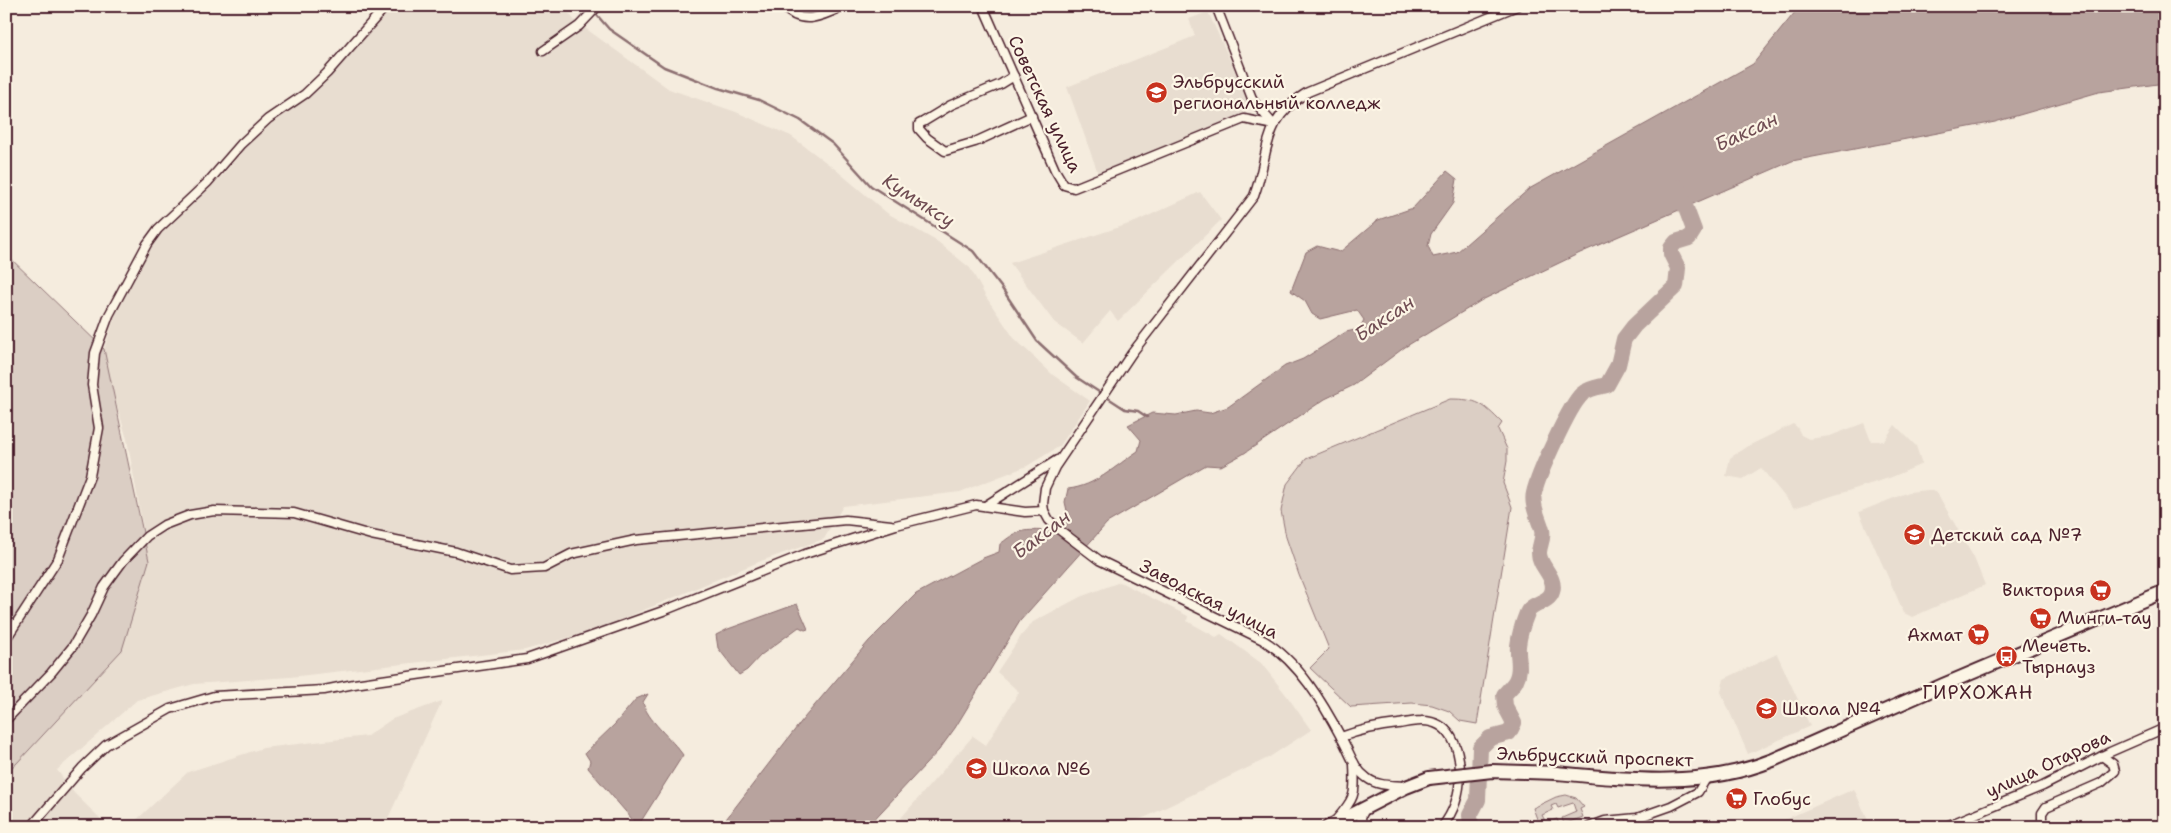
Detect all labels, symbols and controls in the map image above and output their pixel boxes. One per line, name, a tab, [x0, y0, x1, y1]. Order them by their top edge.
street label: Советская улица	[1003, 31, 1087, 177]
place label: Эльбрусский региональный колледж	[1173, 70, 1381, 115]
school or university icon: Эльбрусский региональный колледж	[1145, 80, 1169, 104]
water label: Баксан	[1711, 106, 1782, 157]
water label: Кумыксу	[878, 168, 960, 233]
water label: Баксан	[1350, 290, 1419, 347]
water label: Баксан	[1007, 504, 1075, 564]
school or university icon: Детский сад №7	[1903, 523, 1927, 547]
place label: Детский сад №7	[1931, 523, 2082, 547]
street label: Заводская улица	[1136, 554, 1282, 644]
place label: Виктория	[2002, 578, 2085, 602]
supermarket icon: Виктория	[2089, 578, 2113, 602]
supermarket icon: Минги-тау	[2029, 606, 2053, 630]
place label: Минги-тау	[2057, 606, 2152, 630]
place label: Ахмат	[1907, 623, 1964, 647]
supermarket icon: Ахмат	[1967, 623, 1991, 647]
place label: Мечеть. Тырнауз	[2022, 634, 2095, 679]
bus stop icon: Мечеть. Тырнауз	[1994, 644, 2018, 668]
district label: ГИРХОЖАН	[1922, 680, 2034, 705]
school or university icon: Школа №4	[1754, 697, 1778, 721]
place label: Школа №4	[1782, 697, 1881, 721]
street label: улица Отарова	[1982, 725, 2114, 803]
street label: Эльбрусский проспект	[1496, 742, 1695, 772]
school or university icon: Школа №6	[964, 757, 988, 781]
place label: Школа №6	[992, 757, 1091, 781]
supermarket icon: Глобус	[1725, 787, 1749, 811]
place label: Глобус	[1753, 787, 1811, 811]

